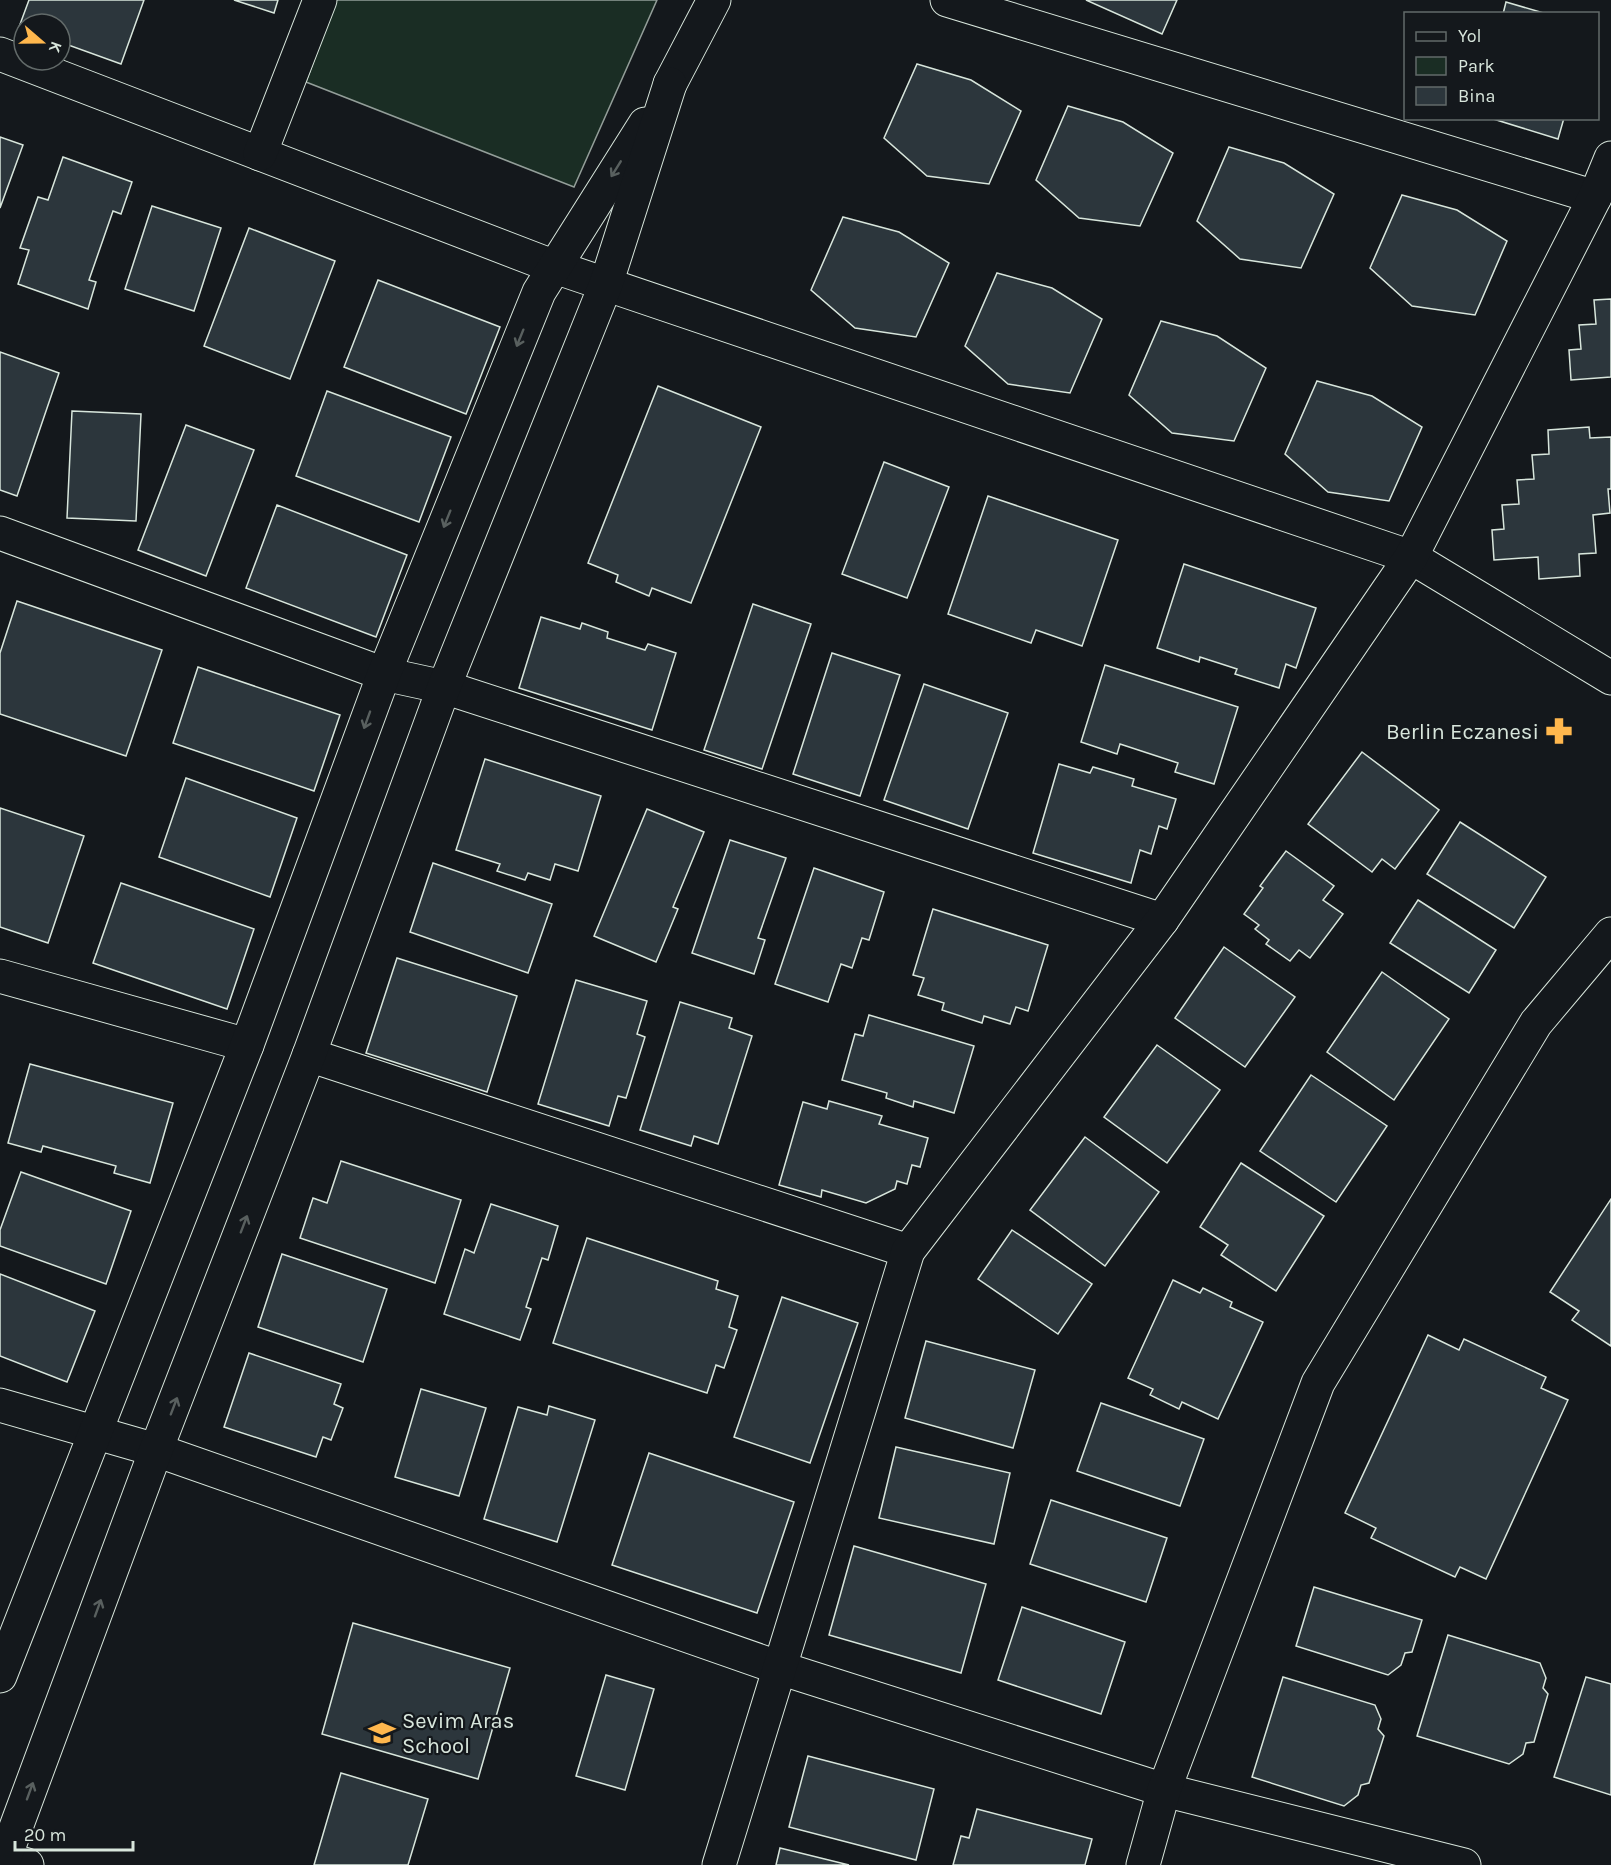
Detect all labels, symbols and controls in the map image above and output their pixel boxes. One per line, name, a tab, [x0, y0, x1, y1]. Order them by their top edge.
north arrow	[12, 12, 72, 72]
legend	[1404, 12, 1599, 120]
text: Yol	[1458, 25, 1482, 47]
text: K	[45, 39, 66, 56]
text: Park	[1458, 55, 1495, 77]
text: Bina	[1458, 85, 1495, 107]
one-way arrow	[610, 160, 622, 177]
one-way arrow	[514, 329, 525, 347]
one-way arrow	[441, 509, 452, 528]
one-way arrow	[361, 710, 372, 728]
pharmacy icon: Berlin Eczanesi	[1544, 716, 1574, 746]
place label: Berlin Eczanesi	[1386, 719, 1539, 745]
one-way arrow	[239, 1215, 250, 1234]
one-way arrow	[169, 1397, 180, 1415]
one-way arrow	[93, 1599, 104, 1618]
place label: Sevim Aras School	[402, 1708, 514, 1759]
school or university icon: Sevim Aras School	[367, 1718, 397, 1748]
one-way arrow	[25, 1782, 36, 1800]
scale bar	[15, 1814, 134, 1852]
text: 20 m	[24, 1824, 66, 1846]

